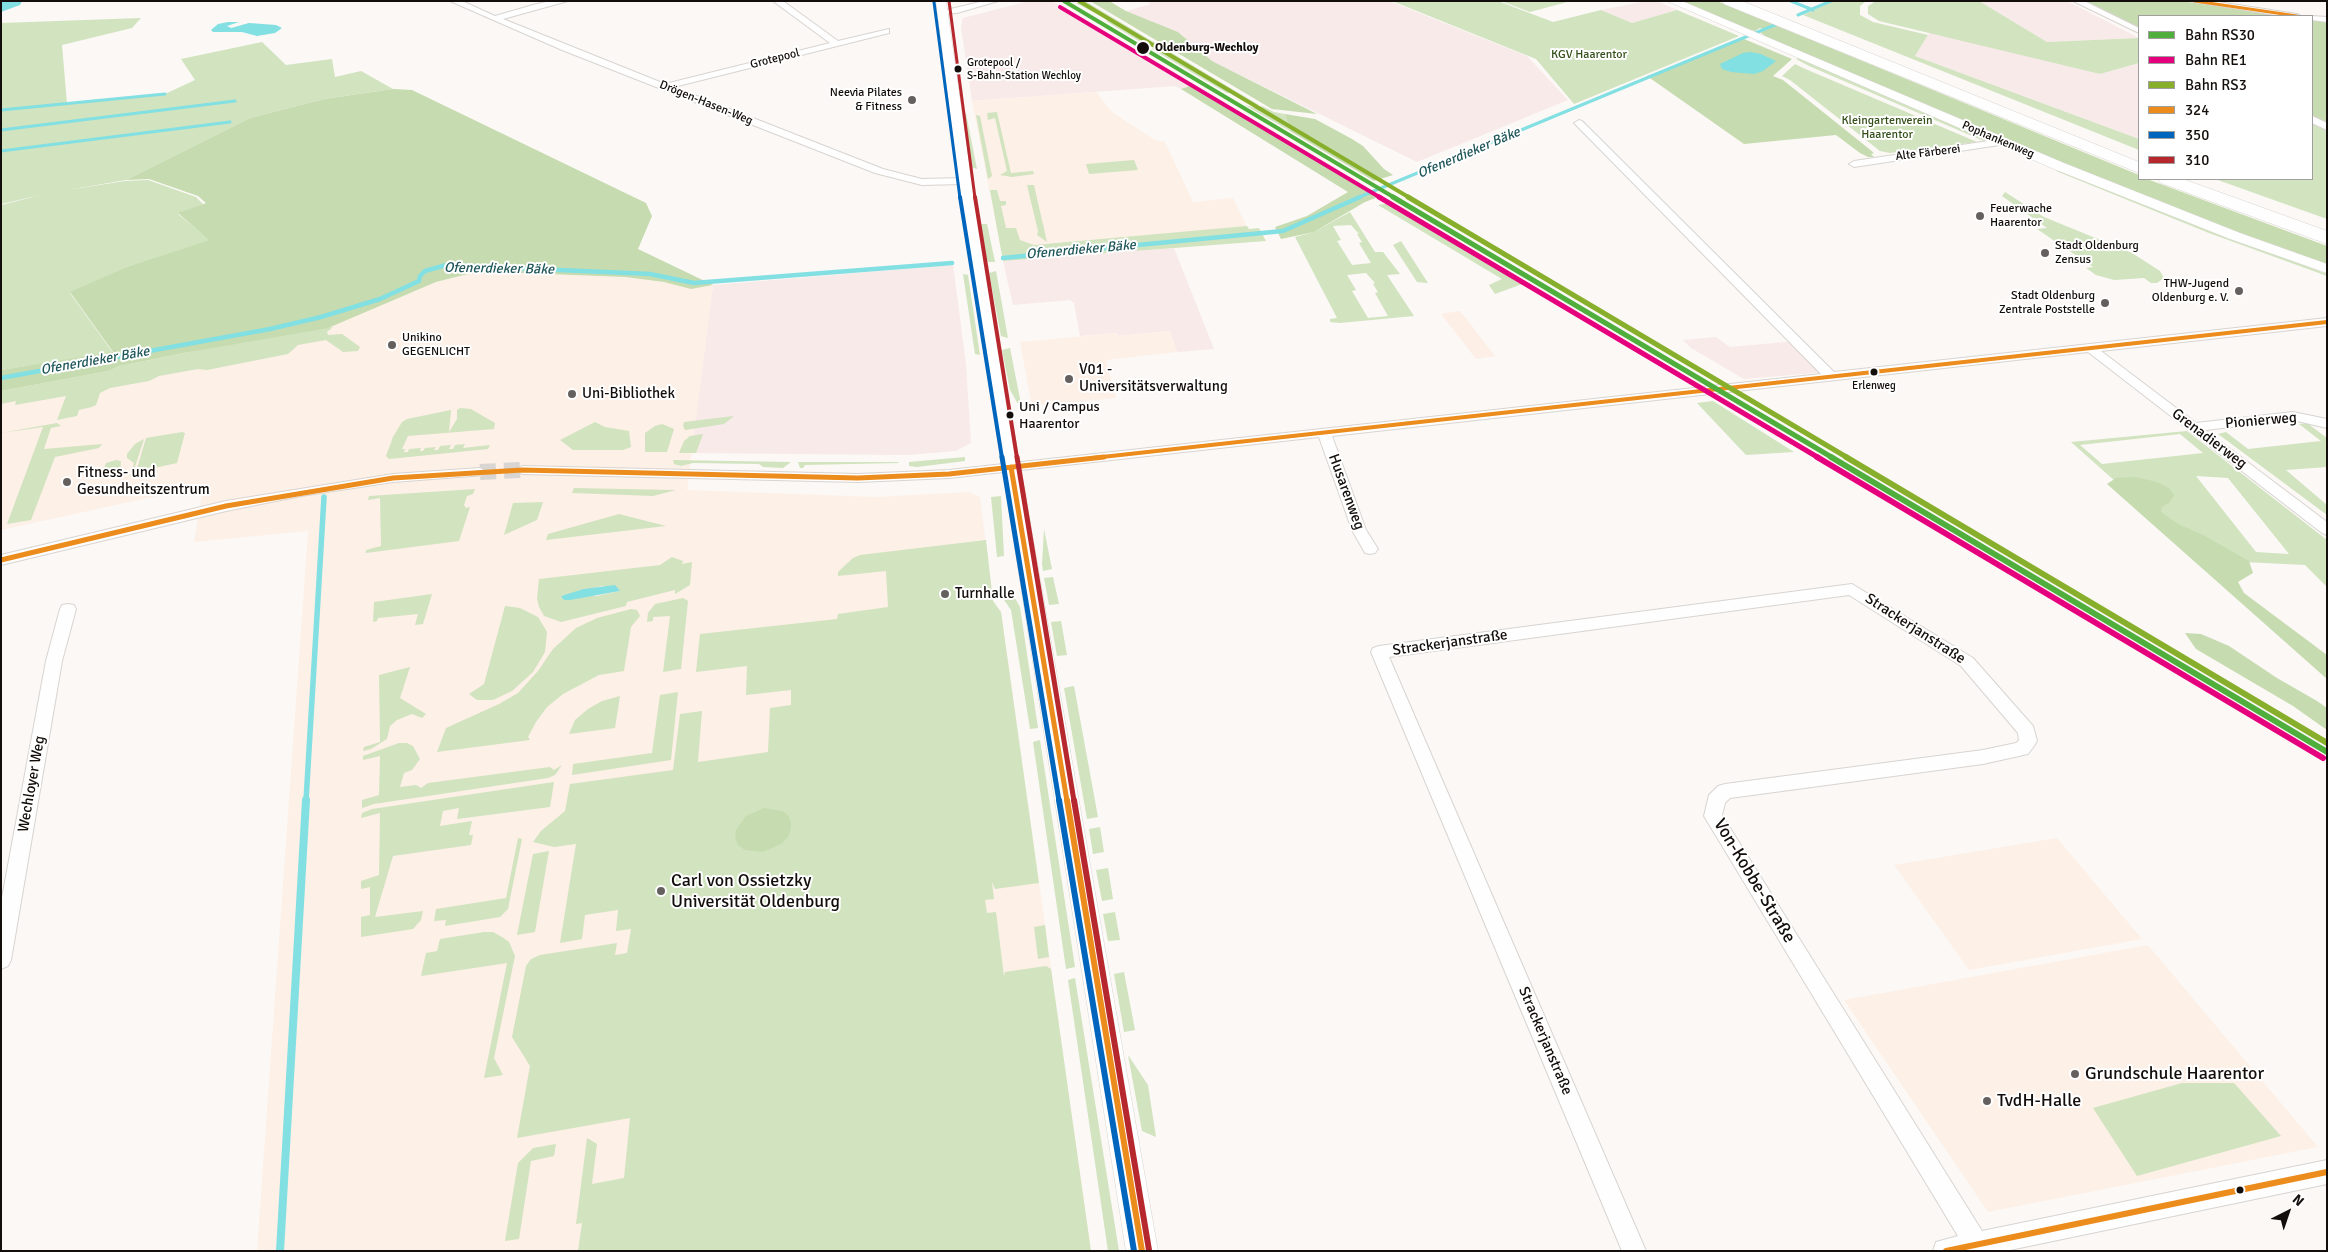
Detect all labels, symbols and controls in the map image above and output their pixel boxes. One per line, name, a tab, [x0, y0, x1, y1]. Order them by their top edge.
legend	[2138, 15, 2313, 180]
text: Bahn RS30	[2185, 26, 2255, 44]
marker: Oldenburg-Wechloy	[1135, 40, 1151, 56]
place label: Oldenburg-Wechloy	[1155, 41, 1259, 55]
street label: Grotepool	[749, 46, 801, 72]
park label: KGV Haarentor	[1551, 48, 1627, 62]
text: Bahn RE1	[2185, 51, 2247, 69]
place label: Grotepool / S-Bahn-Station Wechloy	[967, 56, 1081, 82]
marker: Grotepool / S-Bahn-Station Wechloy	[953, 64, 963, 74]
text: Bahn RS3	[2185, 76, 2247, 94]
street label: Drögen-Hasen-Weg	[657, 78, 755, 128]
place label: Neevia Pilates & Fitness	[830, 86, 902, 114]
marker: Neevia Pilates & Fitness	[906, 94, 918, 106]
text: 324	[2185, 101, 2209, 119]
park label: Kleingartenverein Haarentor	[1841, 114, 1933, 142]
street label: Pophankenweg	[1960, 118, 2036, 162]
water label: Ofenerdieker Bäke	[1415, 124, 1523, 182]
text: 350	[2185, 126, 2209, 144]
street label: Alte Färberei	[1895, 142, 1961, 164]
text: 310	[2185, 151, 2209, 169]
place label: Feuerwache Haarentor	[1990, 202, 2052, 230]
marker: Feuerwache Haarentor	[1974, 210, 1986, 222]
water label: Ofenerdieker Bäke	[1025, 237, 1137, 263]
place label: Stadt Oldenburg Zensus	[2055, 239, 2139, 267]
marker: Stadt Oldenburg Zensus	[2039, 247, 2051, 259]
water label: Ofenerdieker Bäke	[444, 260, 554, 278]
place label: THW-Jugend Oldenburg e. V.	[2152, 277, 2229, 305]
marker: THW-Jugend Oldenburg e. V.	[2233, 285, 2245, 297]
place label: Stadt Oldenburg Zentrale Poststelle	[1999, 289, 2095, 317]
marker: Stadt Oldenburg Zentrale Poststelle	[2099, 297, 2111, 309]
place label: Unikino GEGENLICHT	[402, 331, 470, 359]
marker: Unikino GEGENLICHT	[386, 339, 398, 351]
water label: Ofenerdieker Bäke	[39, 343, 151, 379]
place label: V01 - Universitätsverwaltung	[1079, 361, 1228, 396]
marker: Erlenweg	[1869, 367, 1879, 377]
marker: V01 - Universitätsverwaltung	[1063, 373, 1075, 385]
place label: Erlenweg	[1852, 379, 1896, 393]
place label: Uni-Bibliothek	[582, 385, 675, 403]
marker: Uni-Bibliothek	[566, 388, 578, 400]
place label: Uni / Campus Haarentor	[1019, 399, 1100, 432]
street label: Grenadierweg	[2168, 405, 2250, 473]
street label: Pionierweg	[2224, 409, 2298, 433]
marker: Uni / Campus Haarentor	[1005, 410, 1015, 420]
street label: Husarenweg	[1324, 452, 1368, 532]
place label: Fitness- und Gesundheitszentrum	[77, 464, 210, 499]
marker: Fitness- und Gesundheitszentrum	[61, 476, 73, 488]
place label: Turnhalle	[955, 585, 1015, 603]
marker: Turnhalle	[939, 588, 951, 600]
street label: Strackerjanstraße	[1862, 590, 1968, 668]
street label: Strackerjanstraße	[1391, 626, 1509, 660]
street label: Wechloyer Weg	[15, 734, 49, 834]
street label: Von-Kobbe-Straße	[1708, 815, 1800, 947]
place label: Carl von Ossietzky Universität Oldenburg	[671, 870, 840, 912]
marker: Carl von Ossietzky Universität Oldenburg	[655, 885, 667, 897]
street label: Strackerjanstraße	[1514, 984, 1576, 1098]
place label: Grundschule Haarentor	[2085, 1063, 2264, 1085]
marker: Grundschule Haarentor	[2069, 1068, 2081, 1080]
place label: TvdH-Halle	[1997, 1090, 2081, 1112]
marker: TvdH-Halle	[1981, 1095, 1993, 1107]
unlabelled marker	[2235, 1185, 2245, 1195]
north arrow	[2263, 1187, 2313, 1237]
text: N	[2289, 1191, 2307, 1210]

